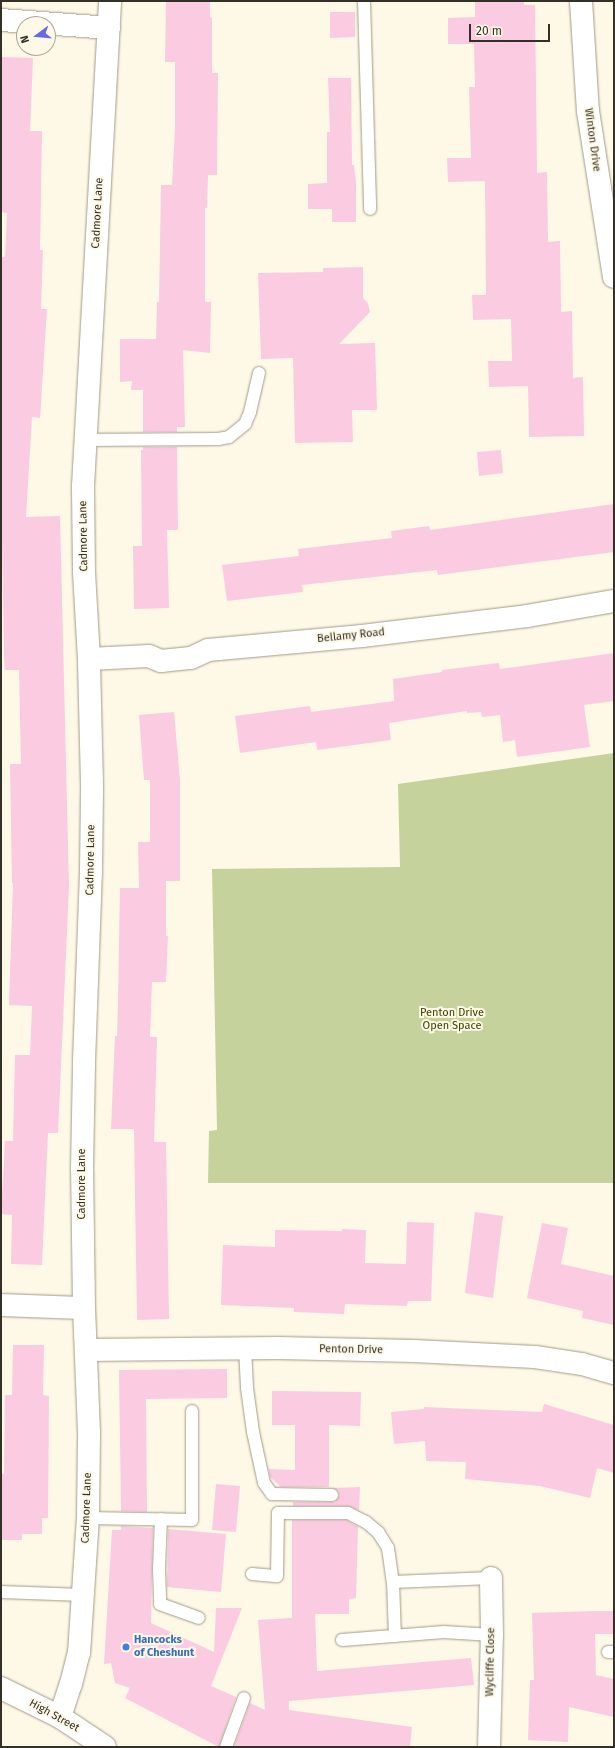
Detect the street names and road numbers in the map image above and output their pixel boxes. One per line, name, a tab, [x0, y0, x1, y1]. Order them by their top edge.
street label: Winton Drive	[581, 107, 603, 173]
street label: Cadmore Lane	[90, 177, 106, 249]
street label: Cadmore Lane	[77, 500, 91, 572]
street label: Bellamy Road	[316, 626, 386, 646]
street label: Cadmore Lane	[84, 824, 98, 896]
street label: Cadmore Lane	[75, 1148, 89, 1220]
street label: Penton Drive	[319, 1343, 383, 1357]
street label: Cadmore Lane	[79, 1472, 95, 1544]
street label: Wycliffe Close	[484, 1627, 498, 1697]
street label: High Street	[27, 1697, 81, 1735]

